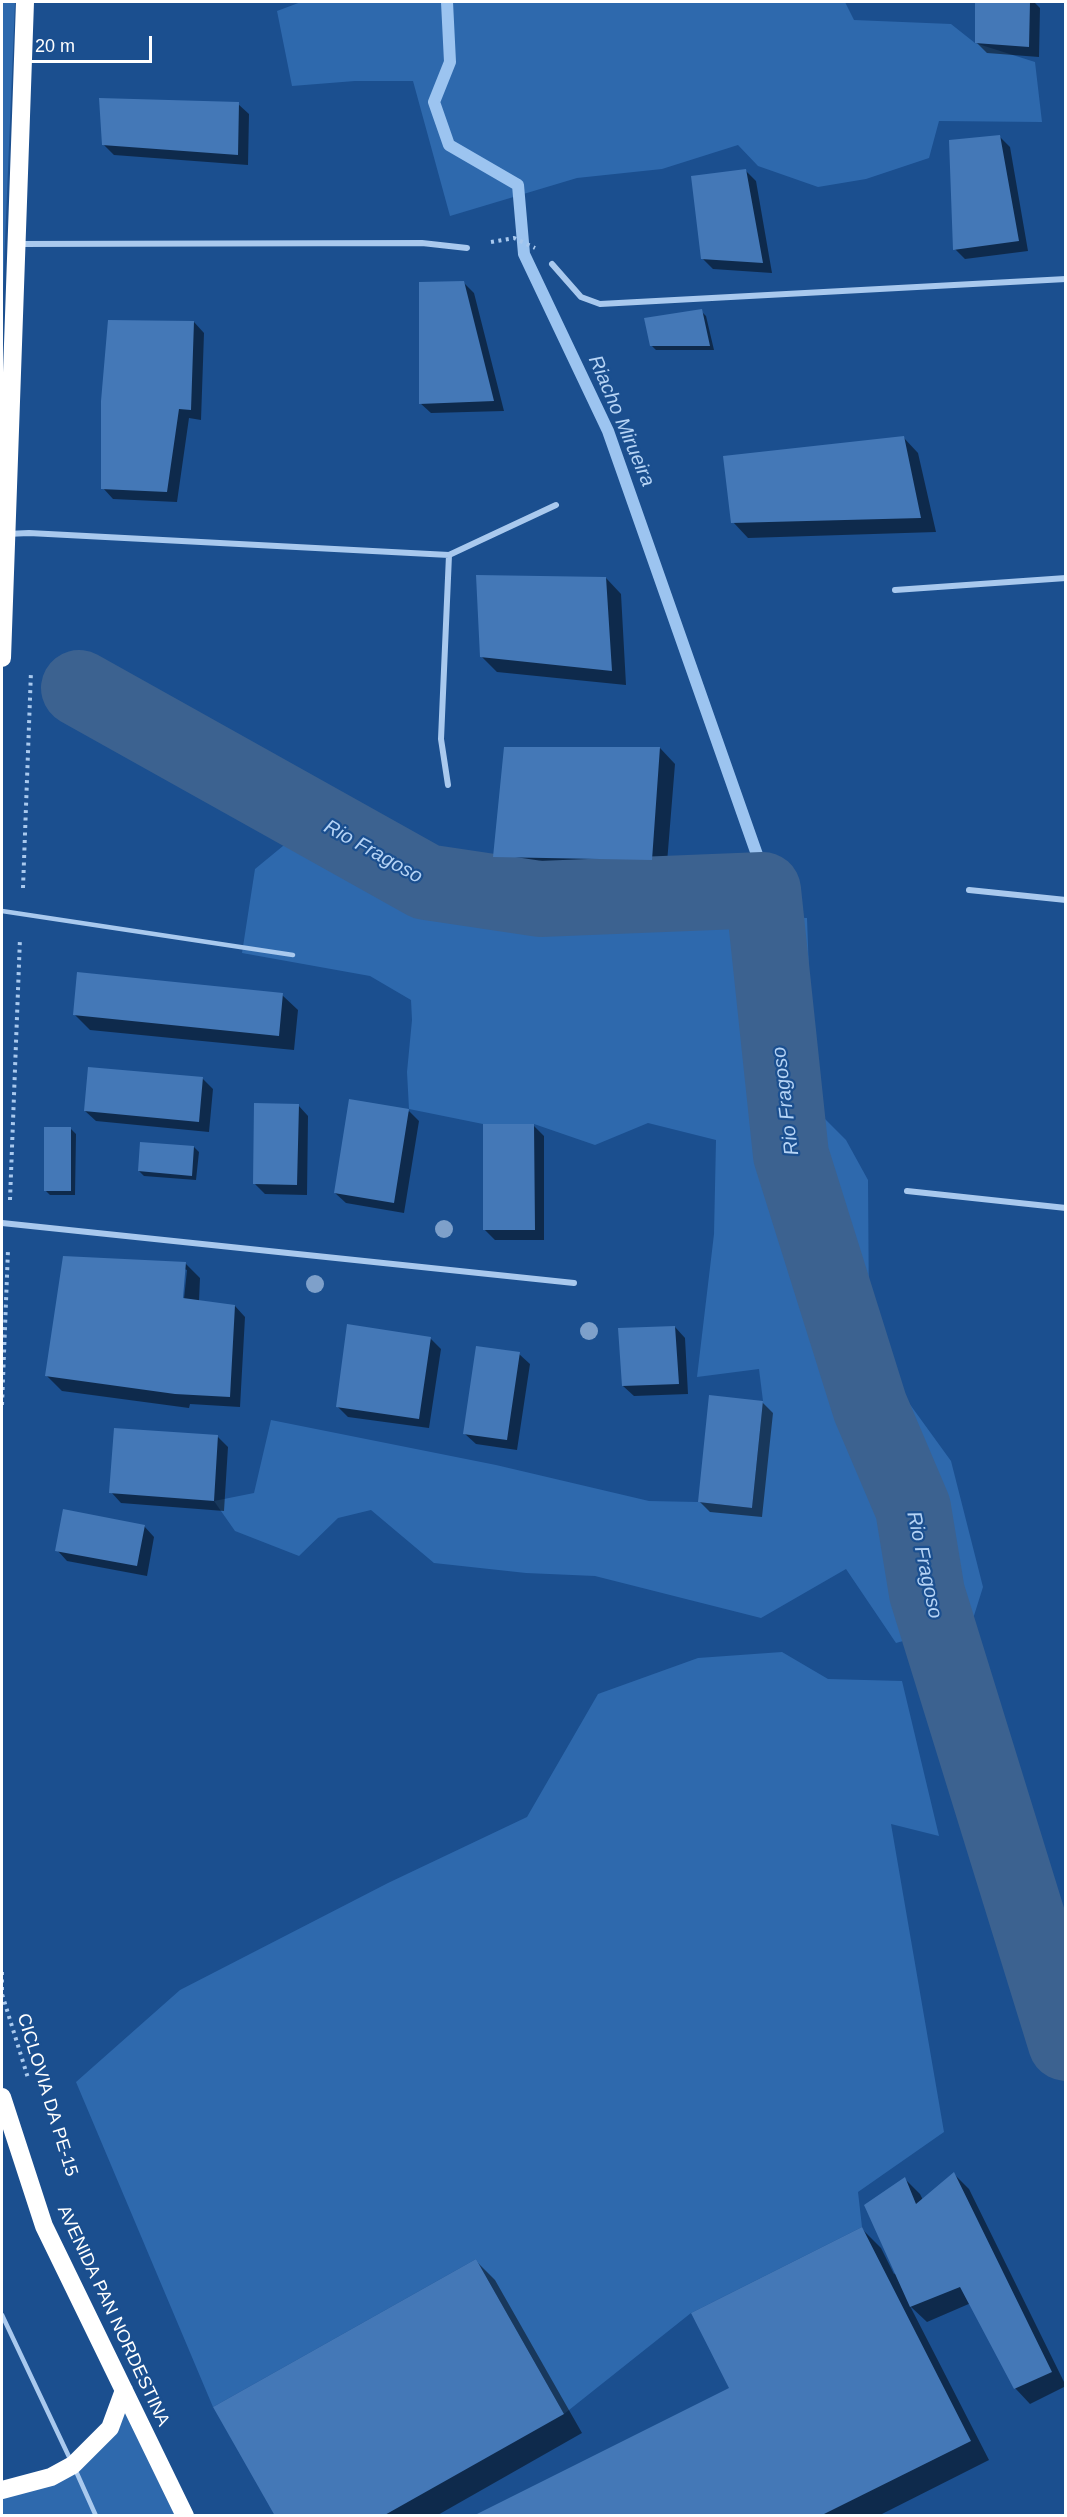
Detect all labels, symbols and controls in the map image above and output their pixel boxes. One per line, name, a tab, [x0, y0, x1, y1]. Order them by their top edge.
scale bar	[27, 24, 154, 62]
text: 20 m	[35, 36, 75, 56]
water label: Riacho Mirueira	[583, 352, 659, 490]
water label: Rio Fragoso	[320, 815, 426, 889]
water label: Rio Fragoso	[767, 1045, 805, 1157]
water label: Rio Fragoso	[901, 1509, 947, 1621]
street label: CICLOVIA DA PE-15	[12, 2011, 82, 2179]
street label: AVENIDA PAN NORDESTINA	[52, 2202, 174, 2430]

